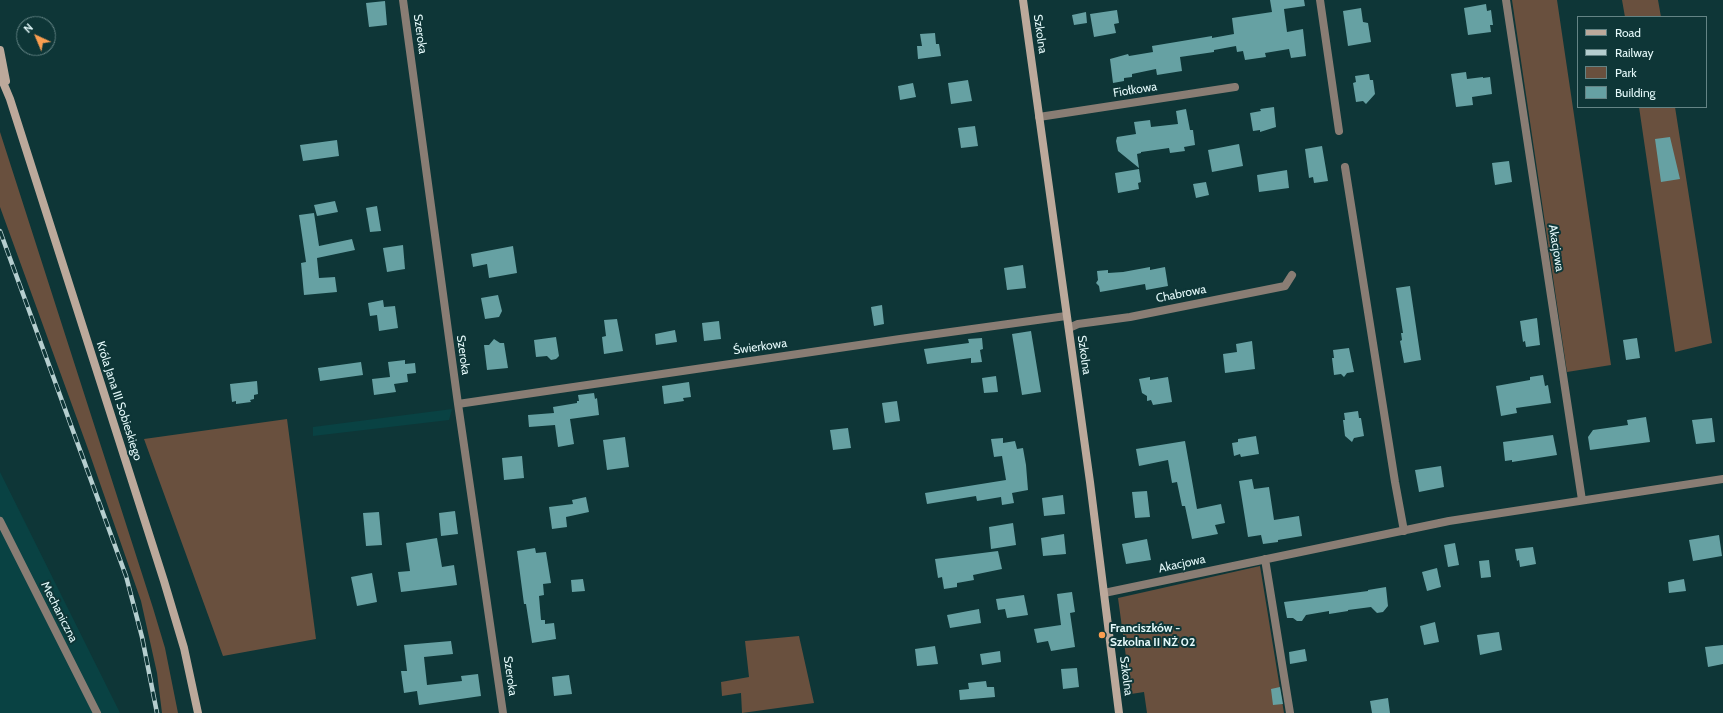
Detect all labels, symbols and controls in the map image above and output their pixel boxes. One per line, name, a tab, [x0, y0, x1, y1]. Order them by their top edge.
street label: Szeroka	[410, 13, 430, 55]
street label: Szkolna	[1030, 13, 1050, 55]
north arrow	[16, 16, 56, 56]
legend	[1577, 16, 1707, 108]
text: N	[21, 20, 36, 36]
text: Road	[1615, 25, 1641, 40]
text: Railway	[1615, 45, 1653, 60]
text: Park	[1615, 65, 1637, 80]
street label: Fiołkowa	[1112, 79, 1158, 101]
text: Building	[1615, 85, 1656, 100]
street label: Akacjowa	[1545, 223, 1567, 273]
street label: Chabrowa	[1155, 282, 1207, 306]
street label: Szeroka	[453, 334, 473, 376]
street label: Szkolna	[1074, 334, 1094, 376]
street label: Świerkowa	[732, 336, 788, 358]
street label: Króla Jana III Sobieskiego	[93, 340, 145, 462]
street label: Akacjowa	[1157, 552, 1207, 576]
street label: Mechaniczna	[38, 579, 80, 645]
place label: Franciszków - Szkolna II NŻ 02	[1110, 621, 1195, 649]
marker: Franciszków - Szkolna II NŻ 02	[1097, 630, 1107, 640]
street label: Szeroka	[500, 655, 520, 697]
street label: Szkolna	[1116, 656, 1136, 696]

